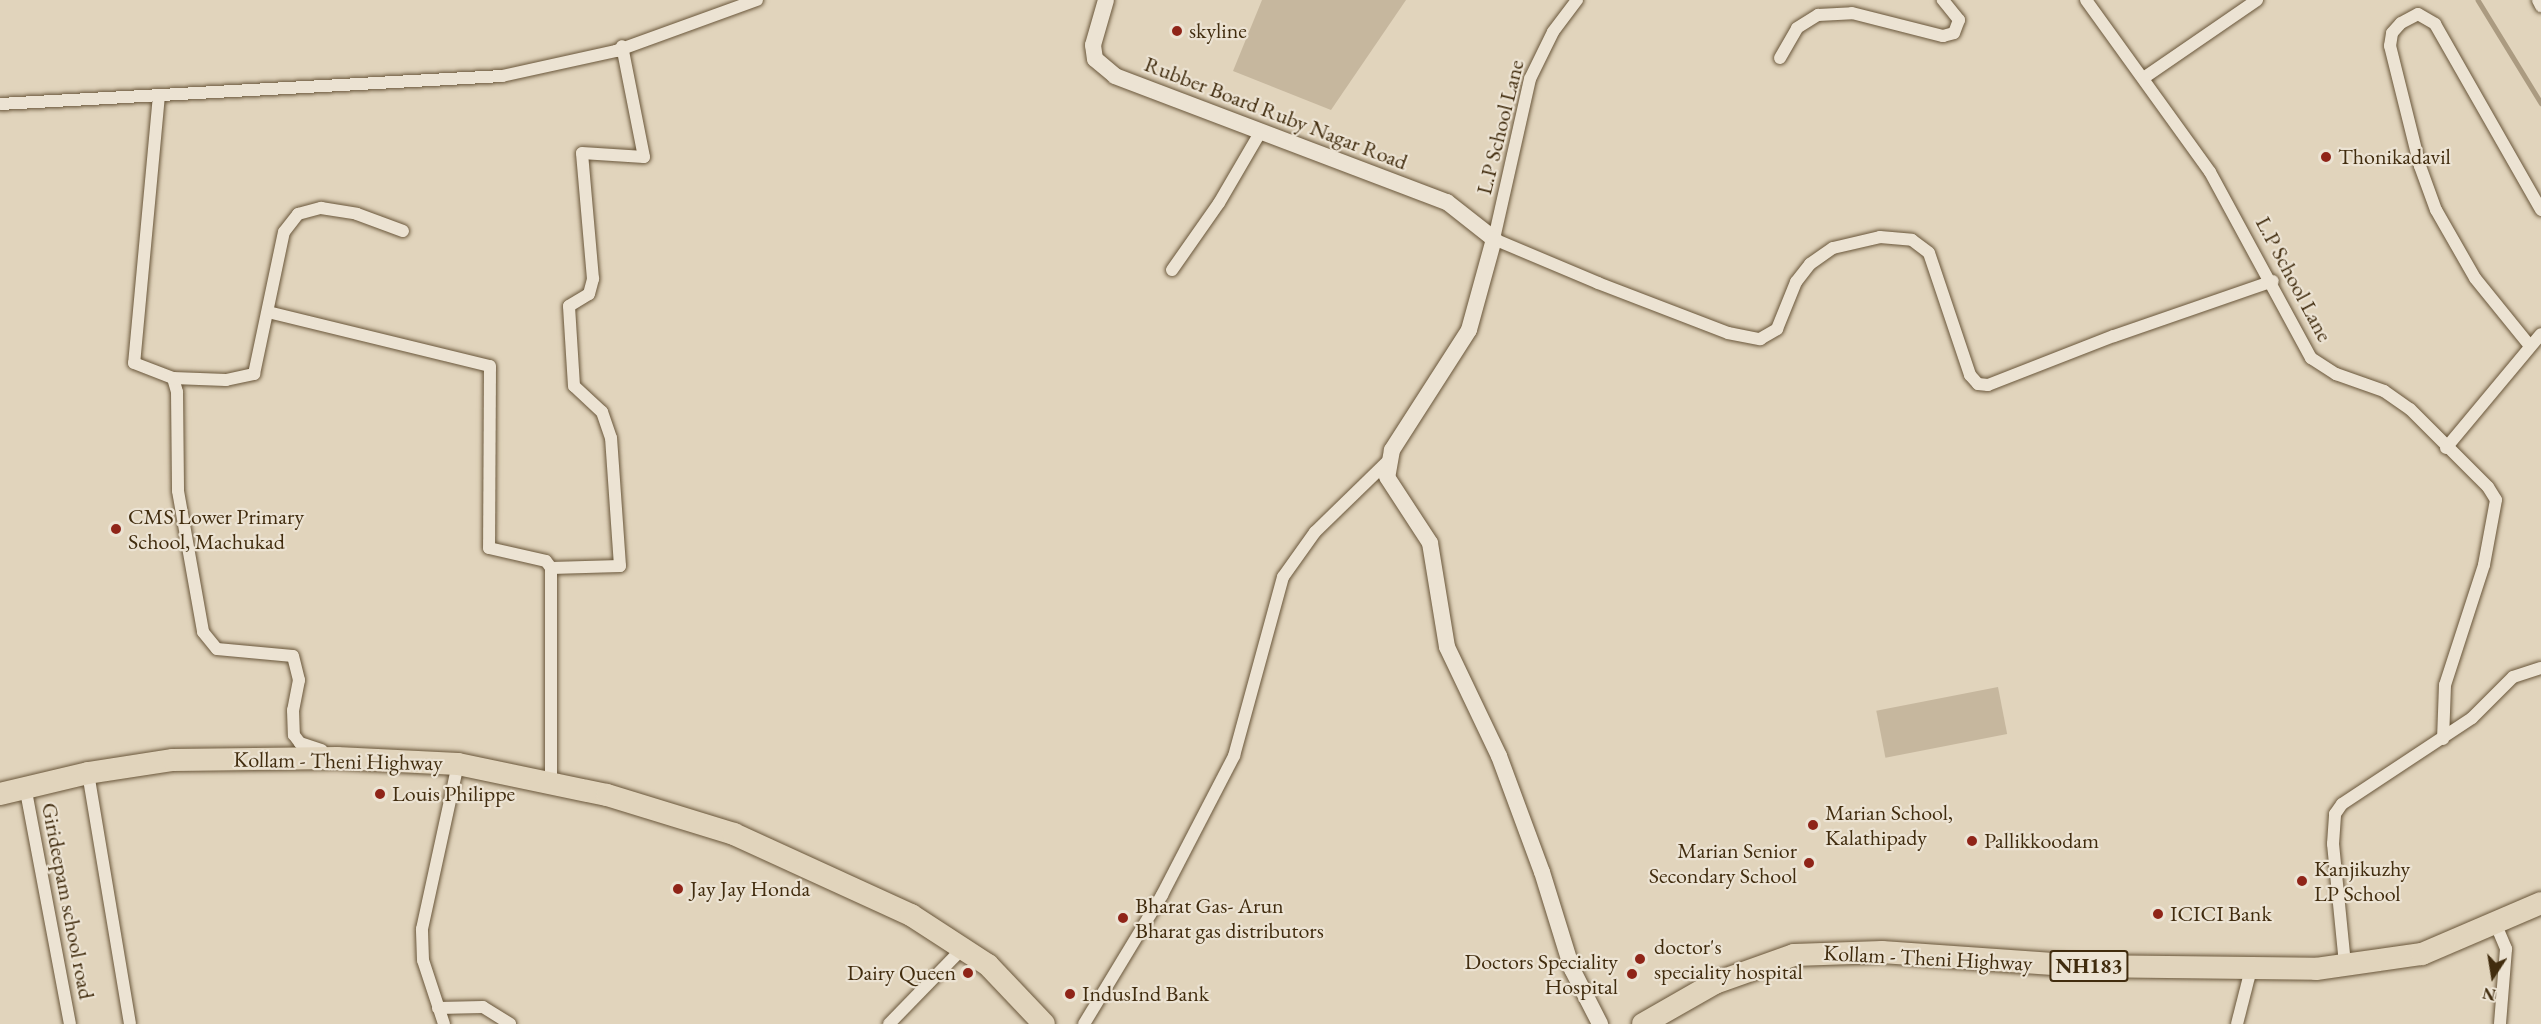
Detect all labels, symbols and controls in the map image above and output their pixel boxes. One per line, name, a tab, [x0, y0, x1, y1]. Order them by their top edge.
place label: skyline	[1189, 18, 1247, 44]
marker: skyline	[1170, 24, 1184, 38]
street label: Rubber Board Ruby Nagar Road	[1141, 51, 1411, 175]
street label: L.P School Lane	[1471, 57, 1529, 197]
place label: Thonikadavil	[2338, 144, 2451, 170]
marker: Thonikadavil	[2319, 150, 2333, 164]
street label: L.P School Lane	[2250, 212, 2338, 346]
place label: CMS Lower Primary School, Machukad	[128, 503, 304, 554]
marker: CMS Lower Primary School, Machukad	[109, 522, 123, 536]
street label: Kollam - Theni Highway	[233, 746, 443, 776]
place label: Louis Philippe	[392, 781, 515, 807]
marker: Louis Philippe	[373, 787, 387, 801]
place label: Marian School, Kalathipady	[1825, 799, 1953, 850]
street label: Girideepam school road	[36, 800, 100, 1002]
marker: Marian School, Kalathipady	[1806, 818, 1820, 832]
place label: Pallikkoodam	[1984, 828, 2099, 854]
marker: Pallikkoodam	[1965, 834, 1979, 848]
place label: Marian Senior Secondary School	[1649, 837, 1797, 888]
place label: Kanjikuzhy LP School	[2314, 855, 2410, 906]
marker: Marian Senior Secondary School	[1802, 856, 1816, 870]
marker: Kanjikuzhy LP School	[2295, 874, 2309, 888]
place label: Jay Jay Honda	[690, 876, 810, 902]
marker: Jay Jay Honda	[671, 882, 685, 896]
place label: Bharat Gas- Arun Bharat gas distributors	[1135, 892, 1324, 944]
place label: ICICI Bank	[2170, 901, 2272, 927]
marker: ICICI Bank	[2151, 907, 2165, 921]
marker: Bharat Gas- Arun Bharat gas distributors	[1116, 911, 1130, 925]
place label: doctor's speciality hospital	[1654, 933, 1803, 984]
street label: Kollam - Theni Highway	[1823, 939, 2033, 977]
north arrow	[2463, 946, 2523, 1006]
place label: Doctors Speciality Hospital	[1465, 948, 1618, 999]
road number: NH183	[2048, 948, 2130, 984]
marker: doctor's speciality hospital	[1631, 950, 1649, 968]
place label: Dairy Queen	[847, 960, 956, 986]
marker: Doctors Speciality Hospital	[1623, 965, 1641, 983]
marker: Dairy Queen	[961, 966, 975, 980]
place label: IndusInd Bank	[1082, 981, 1209, 1007]
text: N	[2481, 982, 2498, 1006]
marker: IndusInd Bank	[1063, 987, 1077, 1001]

